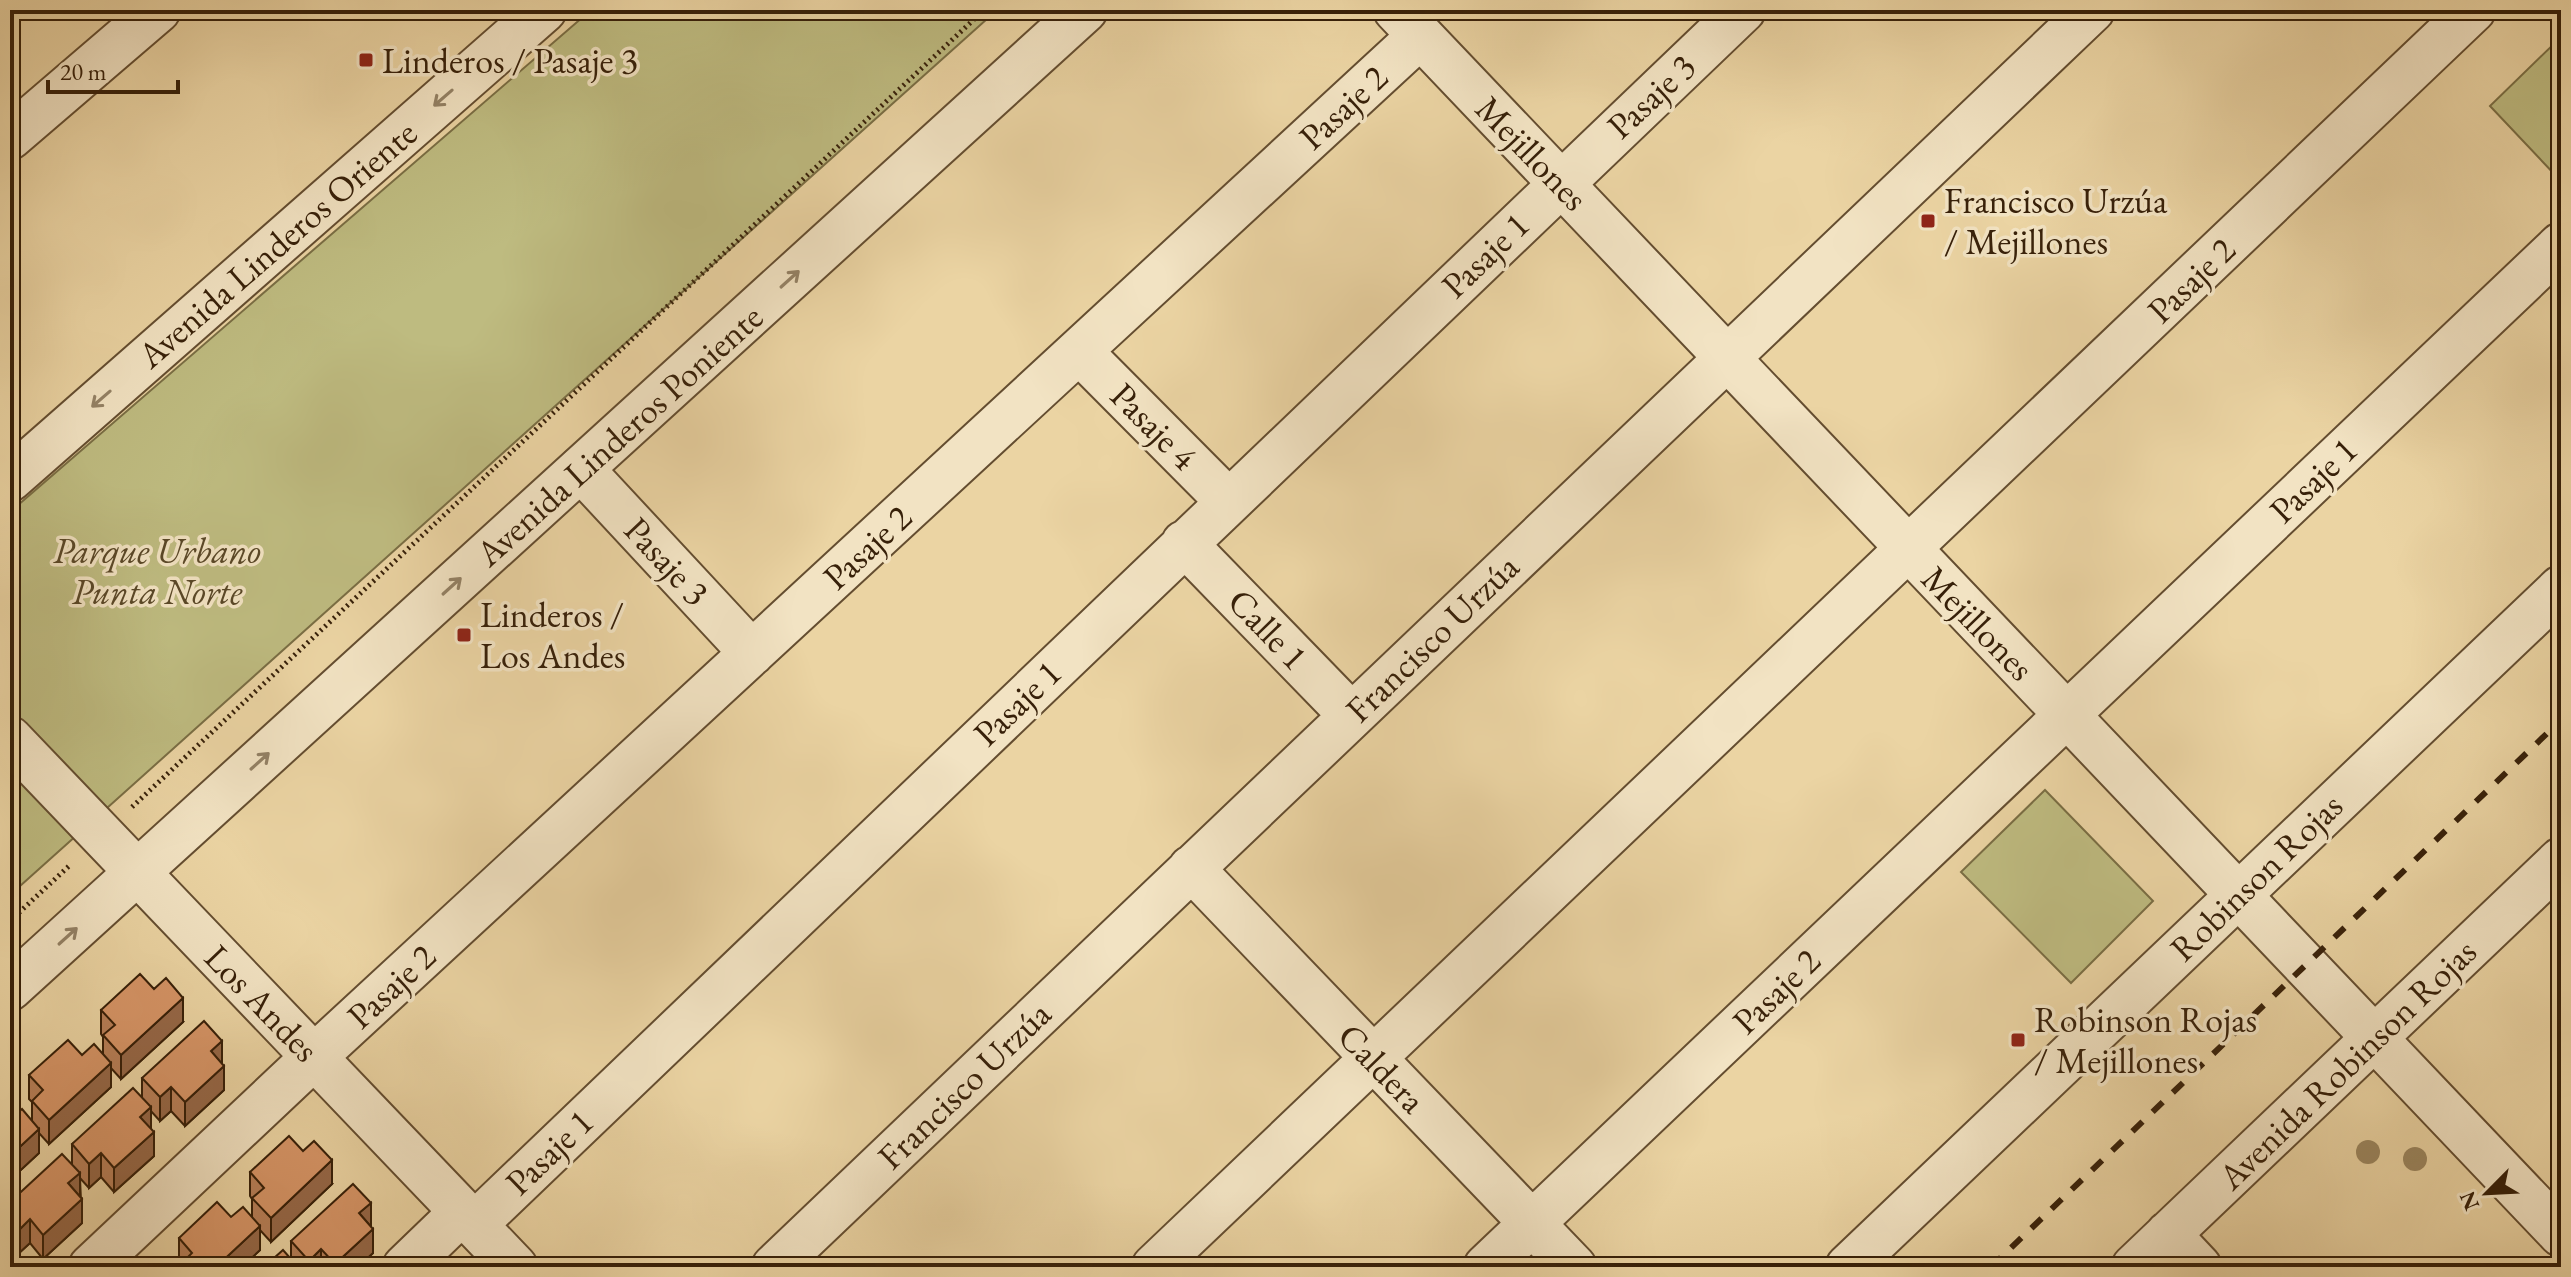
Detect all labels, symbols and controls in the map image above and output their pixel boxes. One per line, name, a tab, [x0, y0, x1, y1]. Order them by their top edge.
place label: Linderos / Pasaje 3	[382, 37, 638, 84]
street label: Pasaje 3	[1597, 43, 1705, 149]
scale bar	[48, 44, 178, 94]
marker: Linderos / Pasaje 3	[357, 51, 375, 69]
street label: Pasaje 2	[1289, 54, 1397, 160]
text: 20 m	[60, 56, 107, 87]
street label: Mejillones	[1466, 85, 1598, 221]
one-way arrow	[434, 89, 454, 107]
street label: Avenida Linderos Oriente	[127, 110, 427, 379]
place label: Francisco Urzúa / Mejillones	[1944, 177, 2168, 265]
street label: Pasaje 1	[1431, 202, 1539, 308]
marker: Francisco Urzúa / Mejillones	[1919, 212, 1937, 230]
street label: Pasaje 2	[2137, 227, 2245, 333]
one-way arrow	[779, 270, 799, 288]
street label: Avenida Linderos Poniente	[465, 293, 773, 577]
street label: Pasaje 4	[1100, 372, 1208, 480]
one-way arrow	[91, 390, 111, 408]
street label: Pasaje 1	[2259, 427, 2367, 533]
street label: Pasaje 2	[813, 494, 921, 600]
street label: Pasaje 3	[614, 507, 720, 615]
park label: Parque Urbano Punta Norte	[53, 527, 261, 615]
street label: Francisco Urzúa	[1335, 543, 1529, 732]
street label: Mejillones	[1912, 555, 2044, 691]
one-way arrow	[442, 577, 462, 595]
street label: Calle 1	[1218, 578, 1318, 680]
place label: Linderos / Los Andes	[480, 591, 625, 679]
marker: Linderos / Los Andes	[455, 626, 473, 644]
street label: Pasaje 1	[963, 650, 1071, 756]
one-way arrow	[250, 751, 270, 770]
street label: Robinson Rojas	[2159, 783, 2353, 971]
one-way arrow	[57, 927, 77, 945]
street label: Avenida Robinson Rojas	[2207, 928, 2486, 1200]
street label: Pasaje 2	[337, 933, 445, 1039]
street label: Los Andes	[195, 934, 329, 1072]
street label: Pasaje 2	[1722, 938, 1830, 1044]
street label: Francisco Urzúa	[867, 990, 1061, 1179]
place label: Robinson Rojas / Mejillones	[2034, 996, 2257, 1084]
street label: Caldera	[1328, 1013, 1437, 1123]
marker: Robinson Rojas / Mejillones	[2009, 1031, 2027, 1049]
street label: Pasaje 1	[495, 1099, 603, 1205]
north arrow	[2447, 1153, 2527, 1233]
text: N	[2452, 1187, 2486, 1215]

